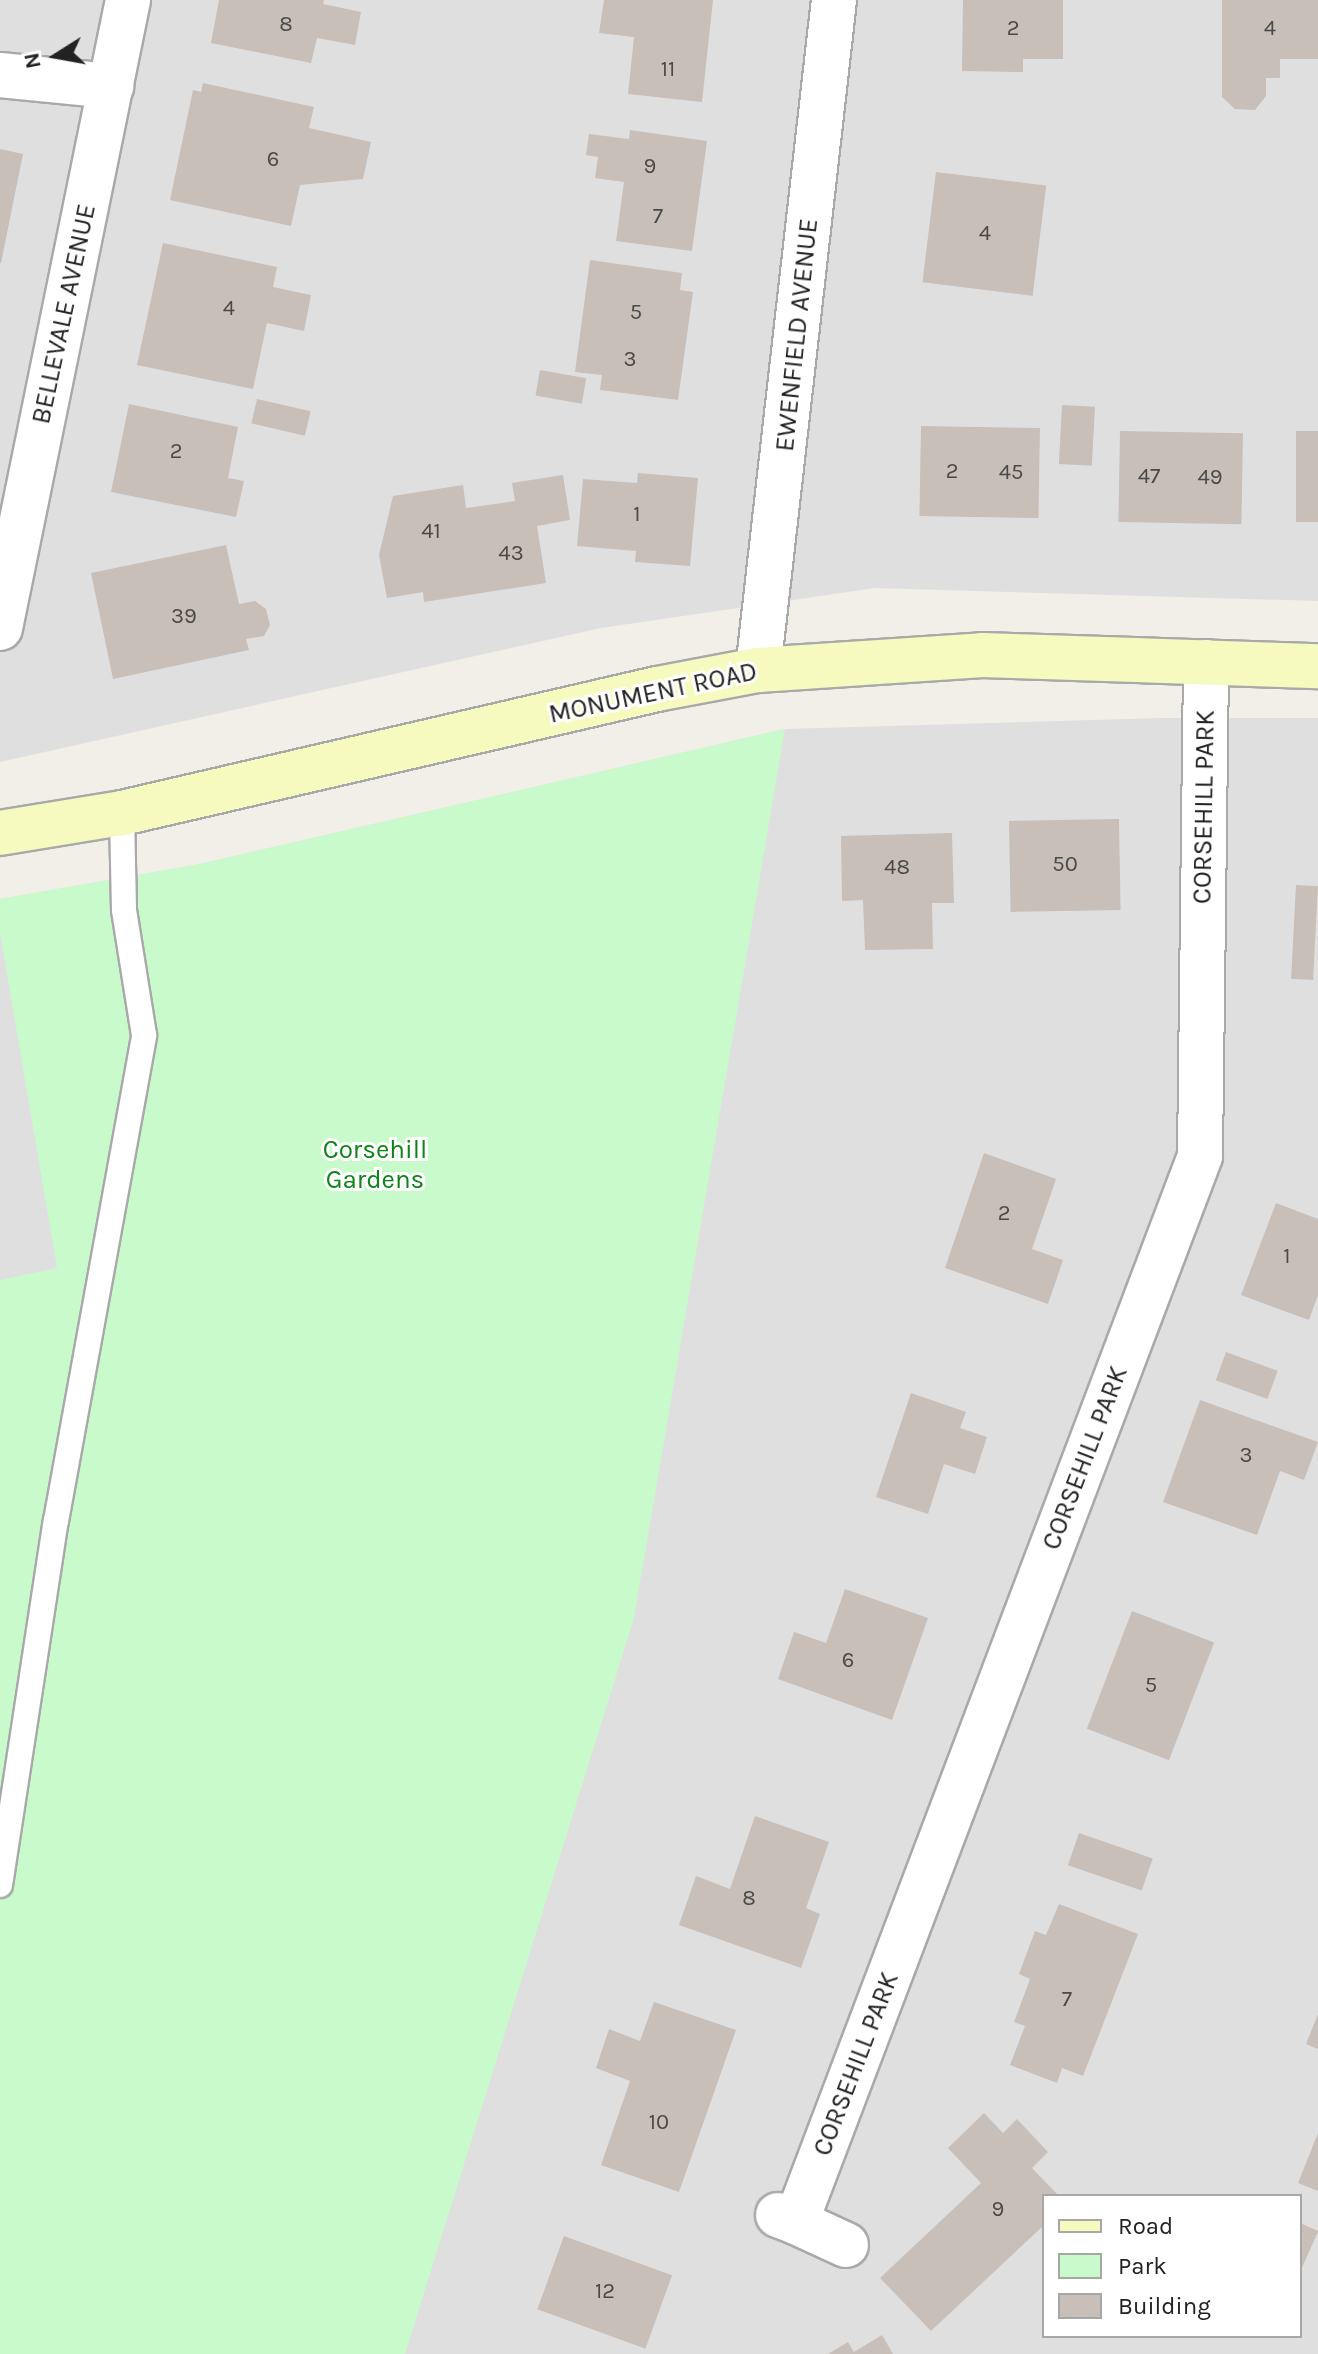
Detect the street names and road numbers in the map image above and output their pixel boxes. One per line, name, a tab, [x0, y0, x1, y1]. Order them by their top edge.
street label: BELLEVALE AVENUE	[25, 201, 103, 427]
street label: EWENFIELD AVENUE	[769, 217, 825, 453]
street label: MONUMENT ROAD	[546, 656, 760, 730]
street label: CORSEHILL PARK	[1187, 710, 1221, 904]
street label: CORSEHILL PARK	[1036, 1362, 1134, 1554]
street label: CORSEHILL PARK	[807, 1968, 905, 2160]

